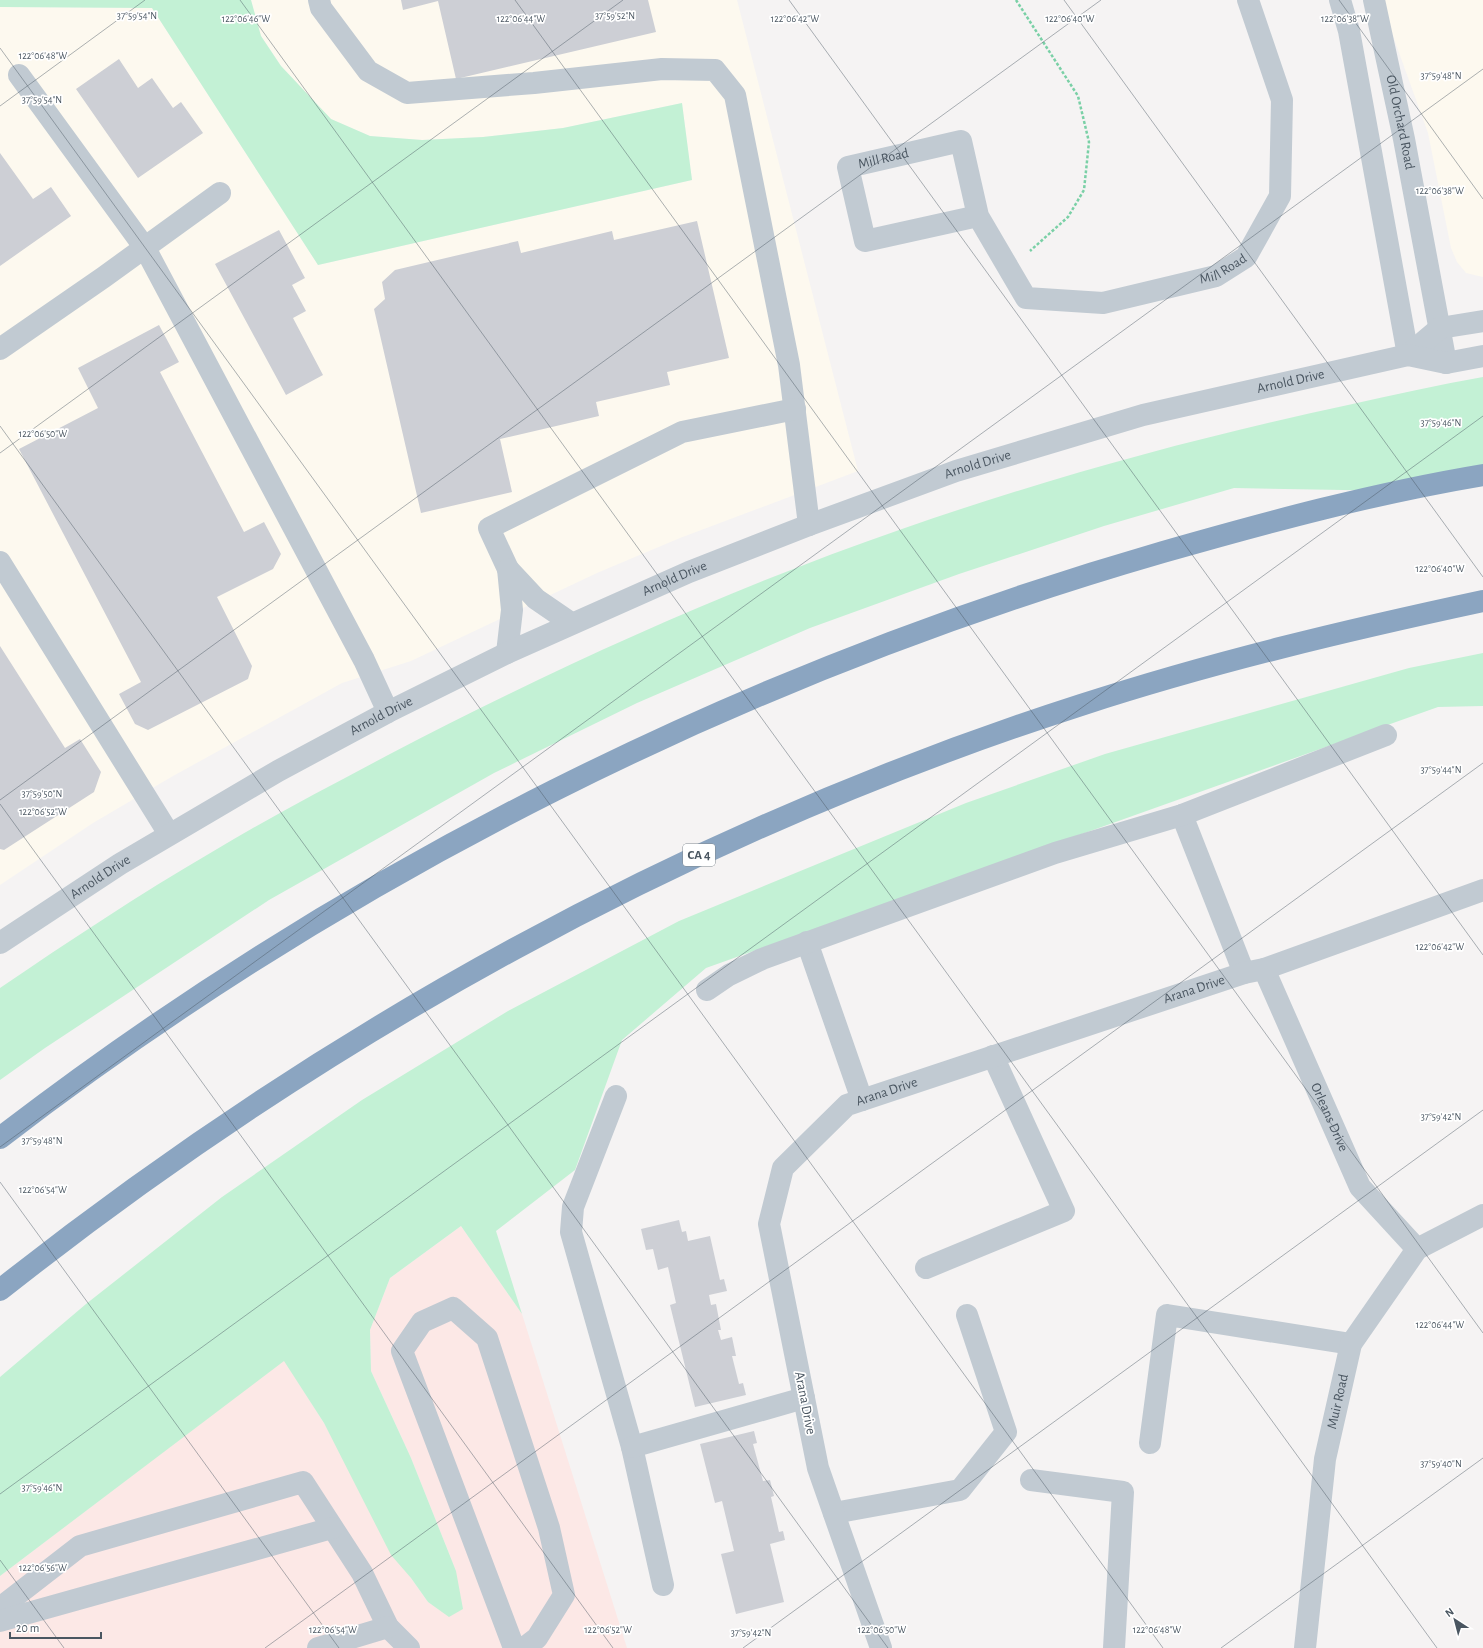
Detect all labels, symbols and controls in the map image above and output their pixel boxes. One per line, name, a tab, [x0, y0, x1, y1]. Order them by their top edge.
text: 37°59'54"N	[117, 11, 157, 21]
text: 37°59'52"N	[595, 11, 635, 21]
text: 122°06'46"W	[222, 14, 270, 24]
text: 122°06'44"W	[497, 14, 545, 24]
text: 122°06'42"W	[771, 14, 819, 24]
text: 122°06'40"W	[1045, 14, 1095, 24]
text: 122°06'38"W	[1321, 14, 1369, 24]
text: 122°06'48"W	[19, 51, 67, 61]
text: 37°59'48"N	[1421, 71, 1461, 81]
street label: Old Orchard Road	[1383, 74, 1417, 171]
text: 37°59'54"N	[22, 95, 62, 105]
street label: Mill Road	[857, 146, 910, 171]
text: 122°06'38"W	[1416, 186, 1464, 196]
street label: Mill Road	[1198, 251, 1249, 287]
street label: Arnold Drive	[1256, 367, 1326, 396]
text: 37°59'46"N	[1421, 418, 1461, 428]
text: 122°06'50"W	[19, 429, 67, 439]
street label: Arnold Drive	[943, 448, 1013, 482]
street label: Arnold Drive	[640, 559, 709, 599]
text: 122°06'40"W	[1415, 564, 1465, 574]
street label: Arnold Drive	[347, 694, 415, 738]
text: 37°59'44"N	[1420, 765, 1462, 775]
text: 37°59'50"N	[22, 789, 62, 799]
text: 122°06'52"W	[19, 807, 67, 817]
road number: CA 4	[683, 844, 715, 866]
street label: Arnold Drive	[68, 853, 133, 902]
text: 122°06'42"W	[1416, 942, 1464, 952]
street label: Arana Drive	[1162, 973, 1227, 1006]
street label: Arana Drive	[854, 1075, 919, 1108]
street label: Orleans Drive	[1308, 1081, 1351, 1154]
text: 37°59'42"N	[1421, 1112, 1461, 1122]
text: 37°59'48"N	[22, 1136, 62, 1146]
text: 122°06'54"W	[19, 1185, 67, 1195]
text: 122°06'44"W	[1416, 1320, 1464, 1330]
street label: Arana Drive	[792, 1370, 818, 1436]
street label: Muir Road	[1325, 1373, 1351, 1430]
text: 37°59'40"N	[1420, 1459, 1462, 1469]
text: 37°59'46"N	[22, 1483, 62, 1493]
text: 122°06'56"W	[19, 1563, 67, 1573]
north arrow	[1435, 1600, 1475, 1640]
text: N	[1443, 1606, 1456, 1619]
scale bar	[10, 1614, 101, 1640]
text: 20 m	[16, 1622, 39, 1634]
text: 122°06'54"W	[309, 1625, 357, 1635]
text: 122°06'52"W	[584, 1625, 632, 1635]
text: 122°06'50"W	[858, 1625, 906, 1635]
text: 122°06'48"W	[1133, 1625, 1181, 1635]
text: 37°59'42"N	[731, 1628, 771, 1638]

